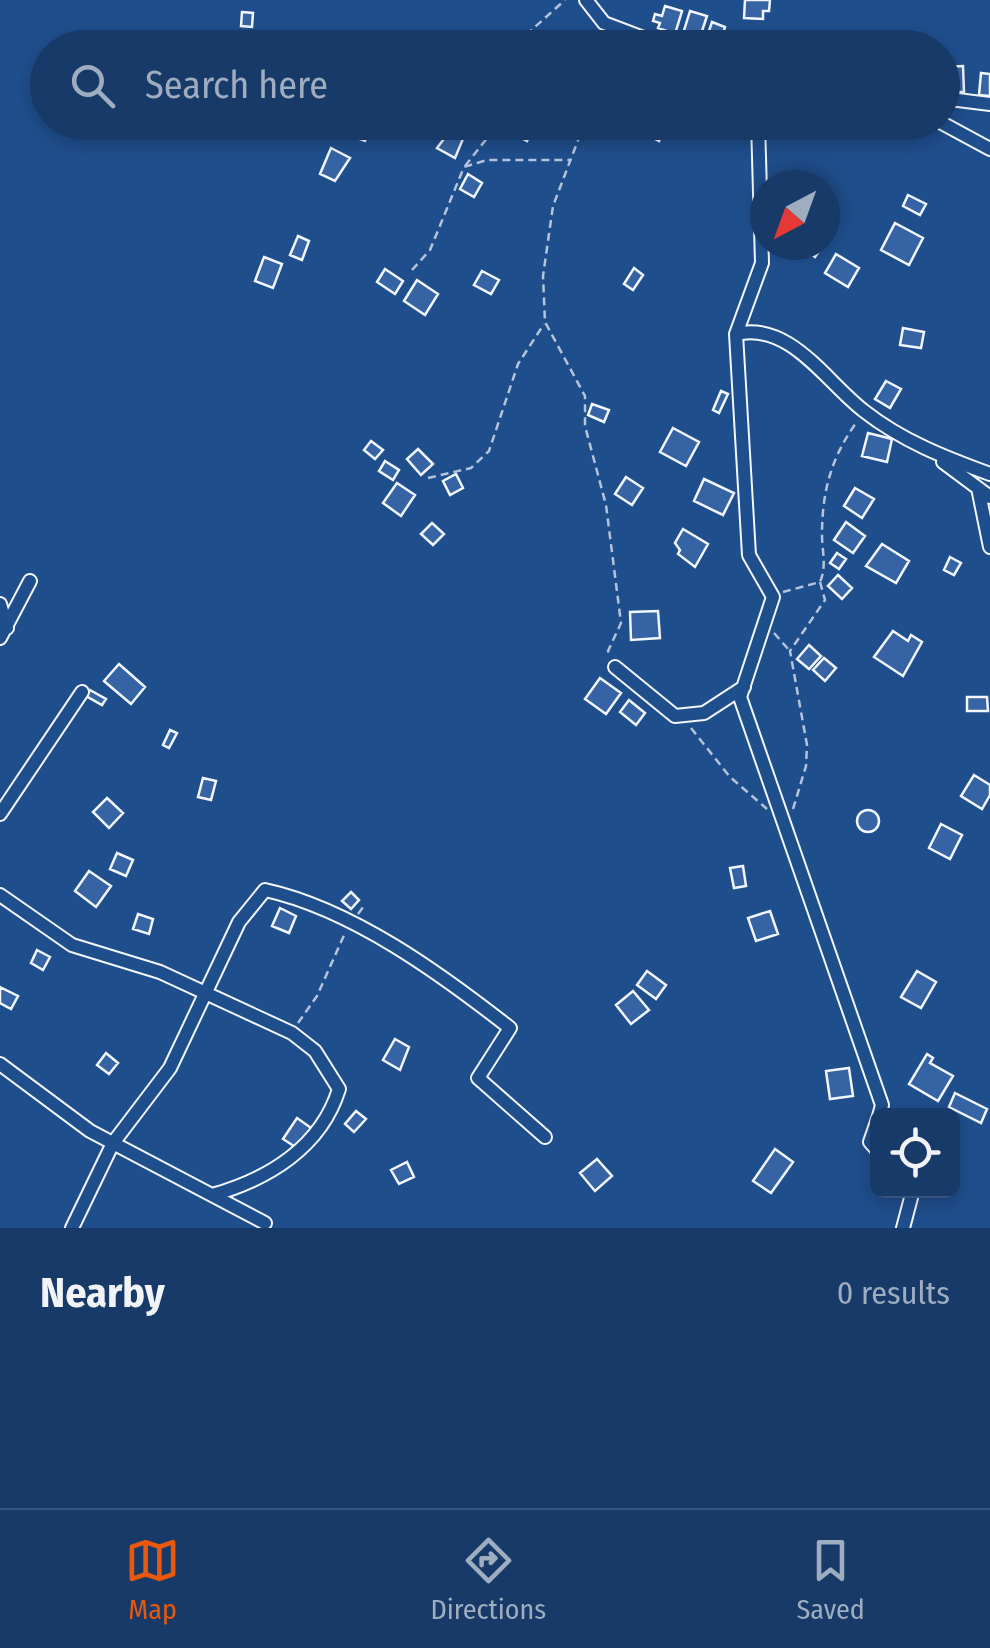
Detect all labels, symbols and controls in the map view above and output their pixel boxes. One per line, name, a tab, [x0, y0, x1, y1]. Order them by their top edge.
search box	[30, 30, 960, 140]
icon: search	[65, 58, 120, 113]
text: Search here	[145, 62, 328, 108]
north arrow	[750, 170, 840, 260]
map controls	[870, 1108, 960, 1198]
button: locate	[870, 1108, 960, 1198]
text: Nearby	[40, 1268, 165, 1318]
text: 0 results	[837, 1274, 950, 1312]
tab: Map	[125, 1533, 180, 1626]
tab: Directions	[430, 1533, 546, 1626]
tab: Saved	[796, 1533, 865, 1626]

